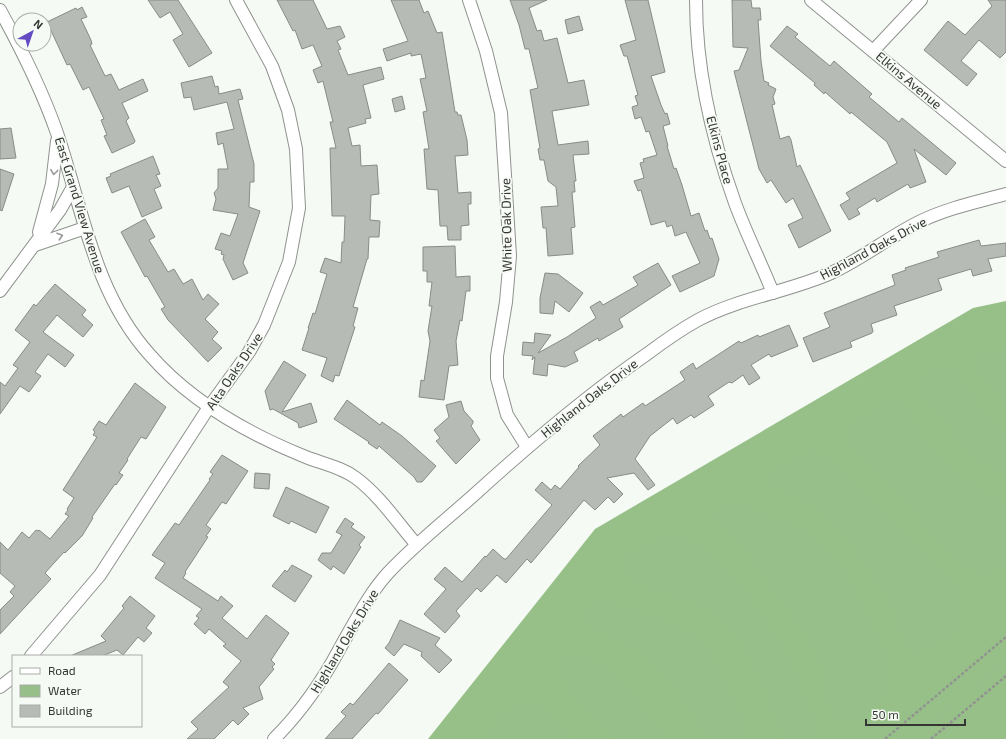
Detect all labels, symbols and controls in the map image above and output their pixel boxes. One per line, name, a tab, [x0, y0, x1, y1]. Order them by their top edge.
north arrow	[12, 12, 52, 52]
text: N	[32, 16, 46, 32]
street label: Elkins Avenue	[873, 48, 945, 112]
street label: Elkins Place	[703, 114, 737, 186]
street label: East Grand View Avenue	[52, 135, 108, 275]
one-way arrow	[50, 169, 59, 175]
street label: White Oak Drive	[497, 178, 515, 272]
street label: Highland Oaks Drive	[817, 213, 929, 283]
one-way arrow	[57, 233, 64, 241]
street label: Alta Oaks Drive	[202, 329, 266, 413]
street label: Highland Oaks Drive	[537, 355, 641, 441]
street label: Highland Oaks Drive	[307, 586, 381, 696]
legend	[12, 655, 142, 727]
text: Road	[48, 663, 76, 677]
text: Water	[48, 683, 82, 697]
scale bar	[866, 701, 965, 727]
text: Building	[48, 703, 93, 717]
text: 50 m	[872, 707, 899, 721]

